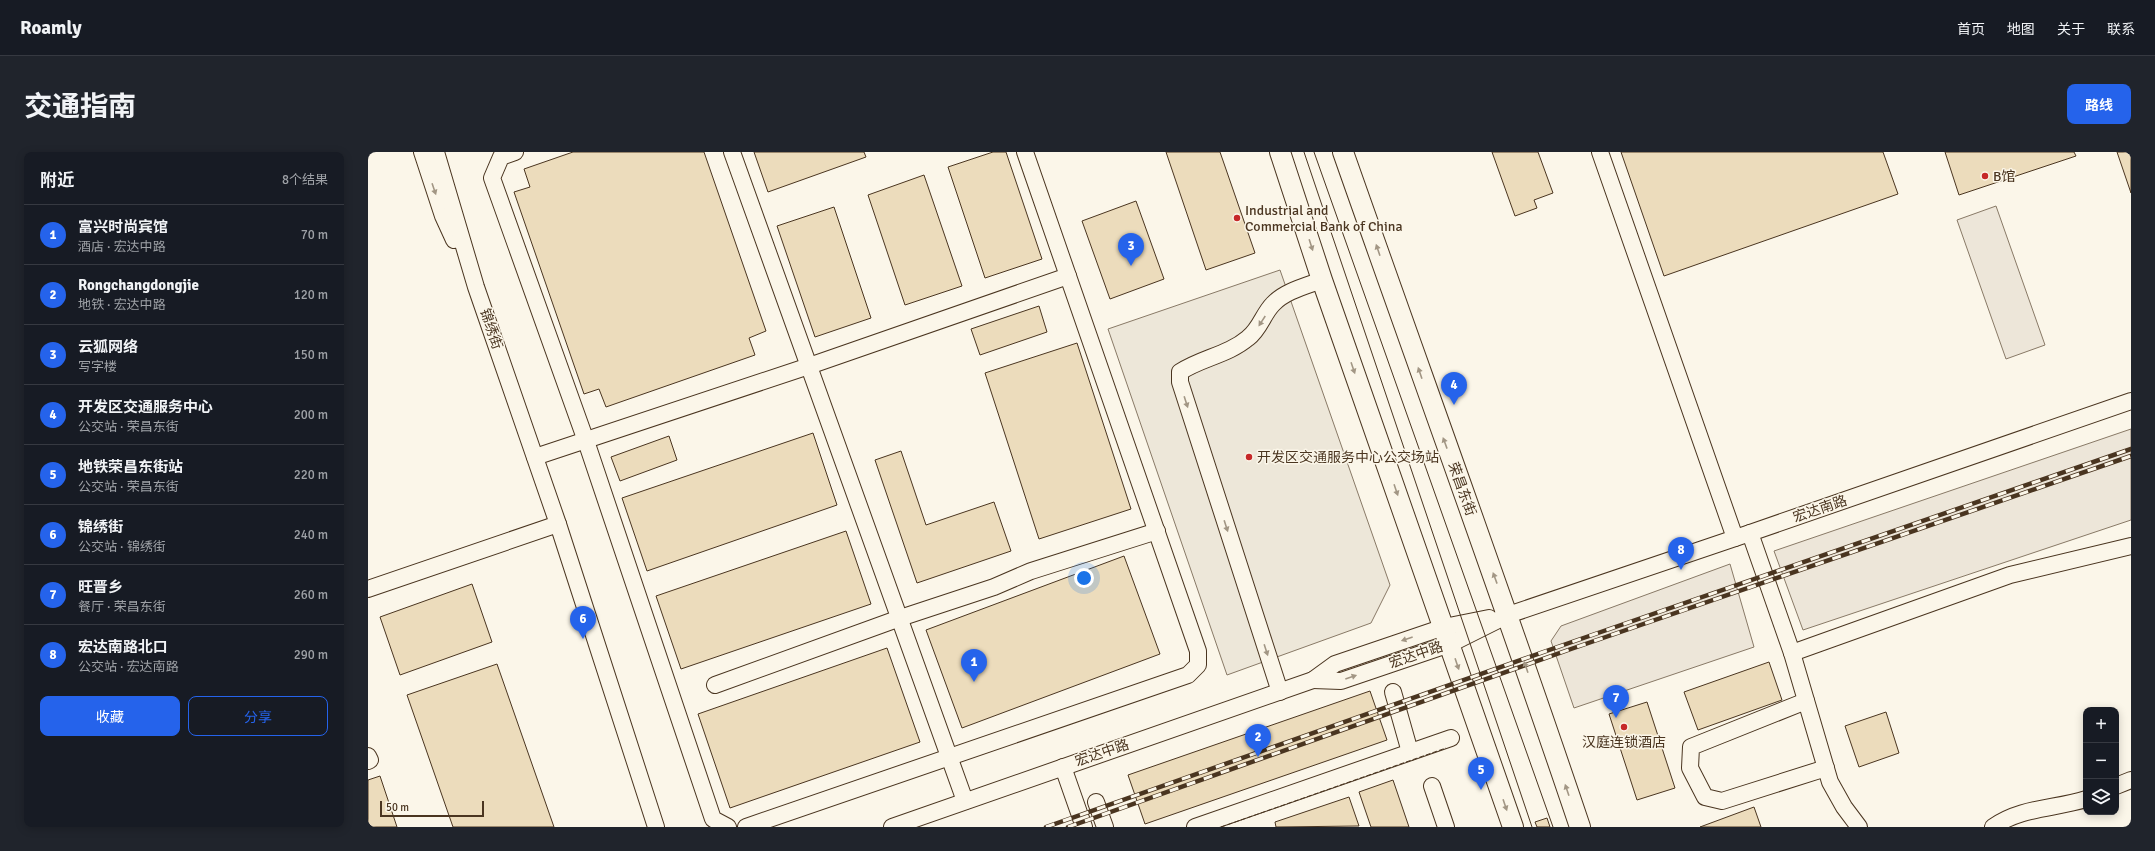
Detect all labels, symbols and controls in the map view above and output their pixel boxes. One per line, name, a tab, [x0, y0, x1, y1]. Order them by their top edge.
text: Roamly	[20, 16, 82, 40]
text: 首页	[1957, 21, 1985, 38]
text: 地图	[2007, 21, 2035, 38]
text: 关于	[2057, 21, 2085, 38]
text: 联系	[2107, 21, 2135, 38]
button: 路线	[2067, 84, 2131, 124]
text: 交通指南	[24, 90, 136, 124]
place label: B馆	[1993, 168, 2015, 185]
text: 附近	[40, 170, 74, 191]
marker: B馆	[1980, 171, 1990, 181]
text: 8个结果	[282, 172, 328, 188]
one-way arrow	[431, 183, 437, 195]
place label: Industrial and Commercial Bank of China	[1245, 202, 1403, 235]
marker: Industrial and Commercial Bank of China	[1232, 213, 1242, 223]
text: 富兴时尚宾馆	[78, 218, 168, 236]
text: 1	[49, 227, 57, 243]
text: 70 m	[301, 227, 328, 243]
pin: 3	[1118, 233, 1144, 266]
text: 酒店 · 宏达中路	[78, 239, 166, 255]
one-way arrow	[1308, 239, 1314, 251]
one-way arrow	[1374, 244, 1380, 256]
text: Rongchangdongjie	[78, 276, 199, 294]
text: 2	[49, 287, 57, 303]
text: 120 m	[294, 287, 328, 303]
text: 地铁 · 宏达中路	[78, 297, 166, 313]
street label: 锦绣街	[476, 306, 506, 352]
one-way arrow	[1259, 315, 1266, 327]
text: 云狐网络	[78, 338, 138, 356]
text: 3	[49, 347, 57, 363]
text: 150 m	[294, 347, 328, 363]
text: 写字楼	[78, 359, 117, 375]
one-way arrow	[1350, 362, 1356, 374]
one-way arrow	[1417, 366, 1423, 378]
pin: 4	[1441, 372, 1467, 405]
one-way arrow	[1183, 397, 1189, 409]
text: 开发区交通服务中心	[78, 398, 213, 416]
text: 4	[49, 407, 57, 423]
text: 200 m	[294, 407, 328, 423]
text: 公交站 · 荣昌东街	[78, 419, 179, 435]
one-way arrow	[1442, 437, 1448, 449]
place label: 开发区交通服务中心公交场站	[1257, 449, 1439, 466]
marker: 开发区交通服务中心公交场站	[1244, 452, 1254, 462]
text: 地铁荣昌东街站	[78, 458, 183, 476]
street label: 荣昌东街	[1444, 460, 1480, 518]
text: 5	[49, 467, 57, 483]
text: 220 m	[294, 467, 328, 483]
text: 公交站 · 荣昌东街	[78, 479, 179, 495]
one-way arrow	[1393, 485, 1399, 497]
street label: 宏达南路	[1791, 492, 1849, 526]
text: 锦绣街	[78, 518, 123, 536]
one-way arrow	[1223, 521, 1229, 533]
text: 6	[49, 527, 57, 543]
text: 240 m	[294, 527, 328, 543]
pin: 8	[1668, 537, 1694, 570]
text: 公交站 · 锦绣街	[78, 539, 166, 555]
your location	[1074, 568, 1094, 588]
one-way arrow	[1492, 572, 1498, 584]
text: 旺晋乡	[78, 578, 123, 596]
text: 7	[49, 587, 57, 603]
text: 260 m	[294, 587, 328, 603]
text: 餐厅 · 荣昌东街	[78, 599, 166, 615]
pin: 6	[570, 606, 596, 639]
one-way arrow	[1401, 637, 1413, 643]
text: 宏达南路北口	[78, 638, 168, 656]
street label: 宏达中路	[1387, 638, 1445, 672]
one-way arrow	[1263, 644, 1269, 656]
text: 8	[49, 647, 57, 663]
text: 290 m	[294, 647, 328, 663]
pin: 1	[961, 649, 987, 682]
one-way arrow	[1454, 658, 1460, 670]
text: 公交站 · 宏达南路	[78, 659, 179, 675]
one-way arrow	[1523, 660, 1529, 672]
one-way arrow	[1346, 674, 1358, 680]
pin: 7	[1603, 685, 1629, 718]
button: 收藏	[40, 696, 180, 736]
button: 分享	[188, 696, 328, 736]
map controls	[2083, 707, 2119, 815]
button: +	[2083, 707, 2119, 743]
marker: 汉庭连锁酒店	[1619, 722, 1629, 732]
pin: 2	[1245, 724, 1271, 757]
place label: 汉庭连锁酒店	[1582, 734, 1666, 751]
street label: 宏达中路	[1073, 736, 1131, 770]
button: −	[2083, 743, 2119, 779]
pin: 5	[1468, 757, 1494, 790]
button: layers	[2083, 779, 2119, 815]
one-way arrow	[1564, 784, 1570, 796]
scale bar	[380, 799, 484, 818]
one-way arrow	[1503, 800, 1509, 812]
text: 50 m	[386, 801, 409, 814]

